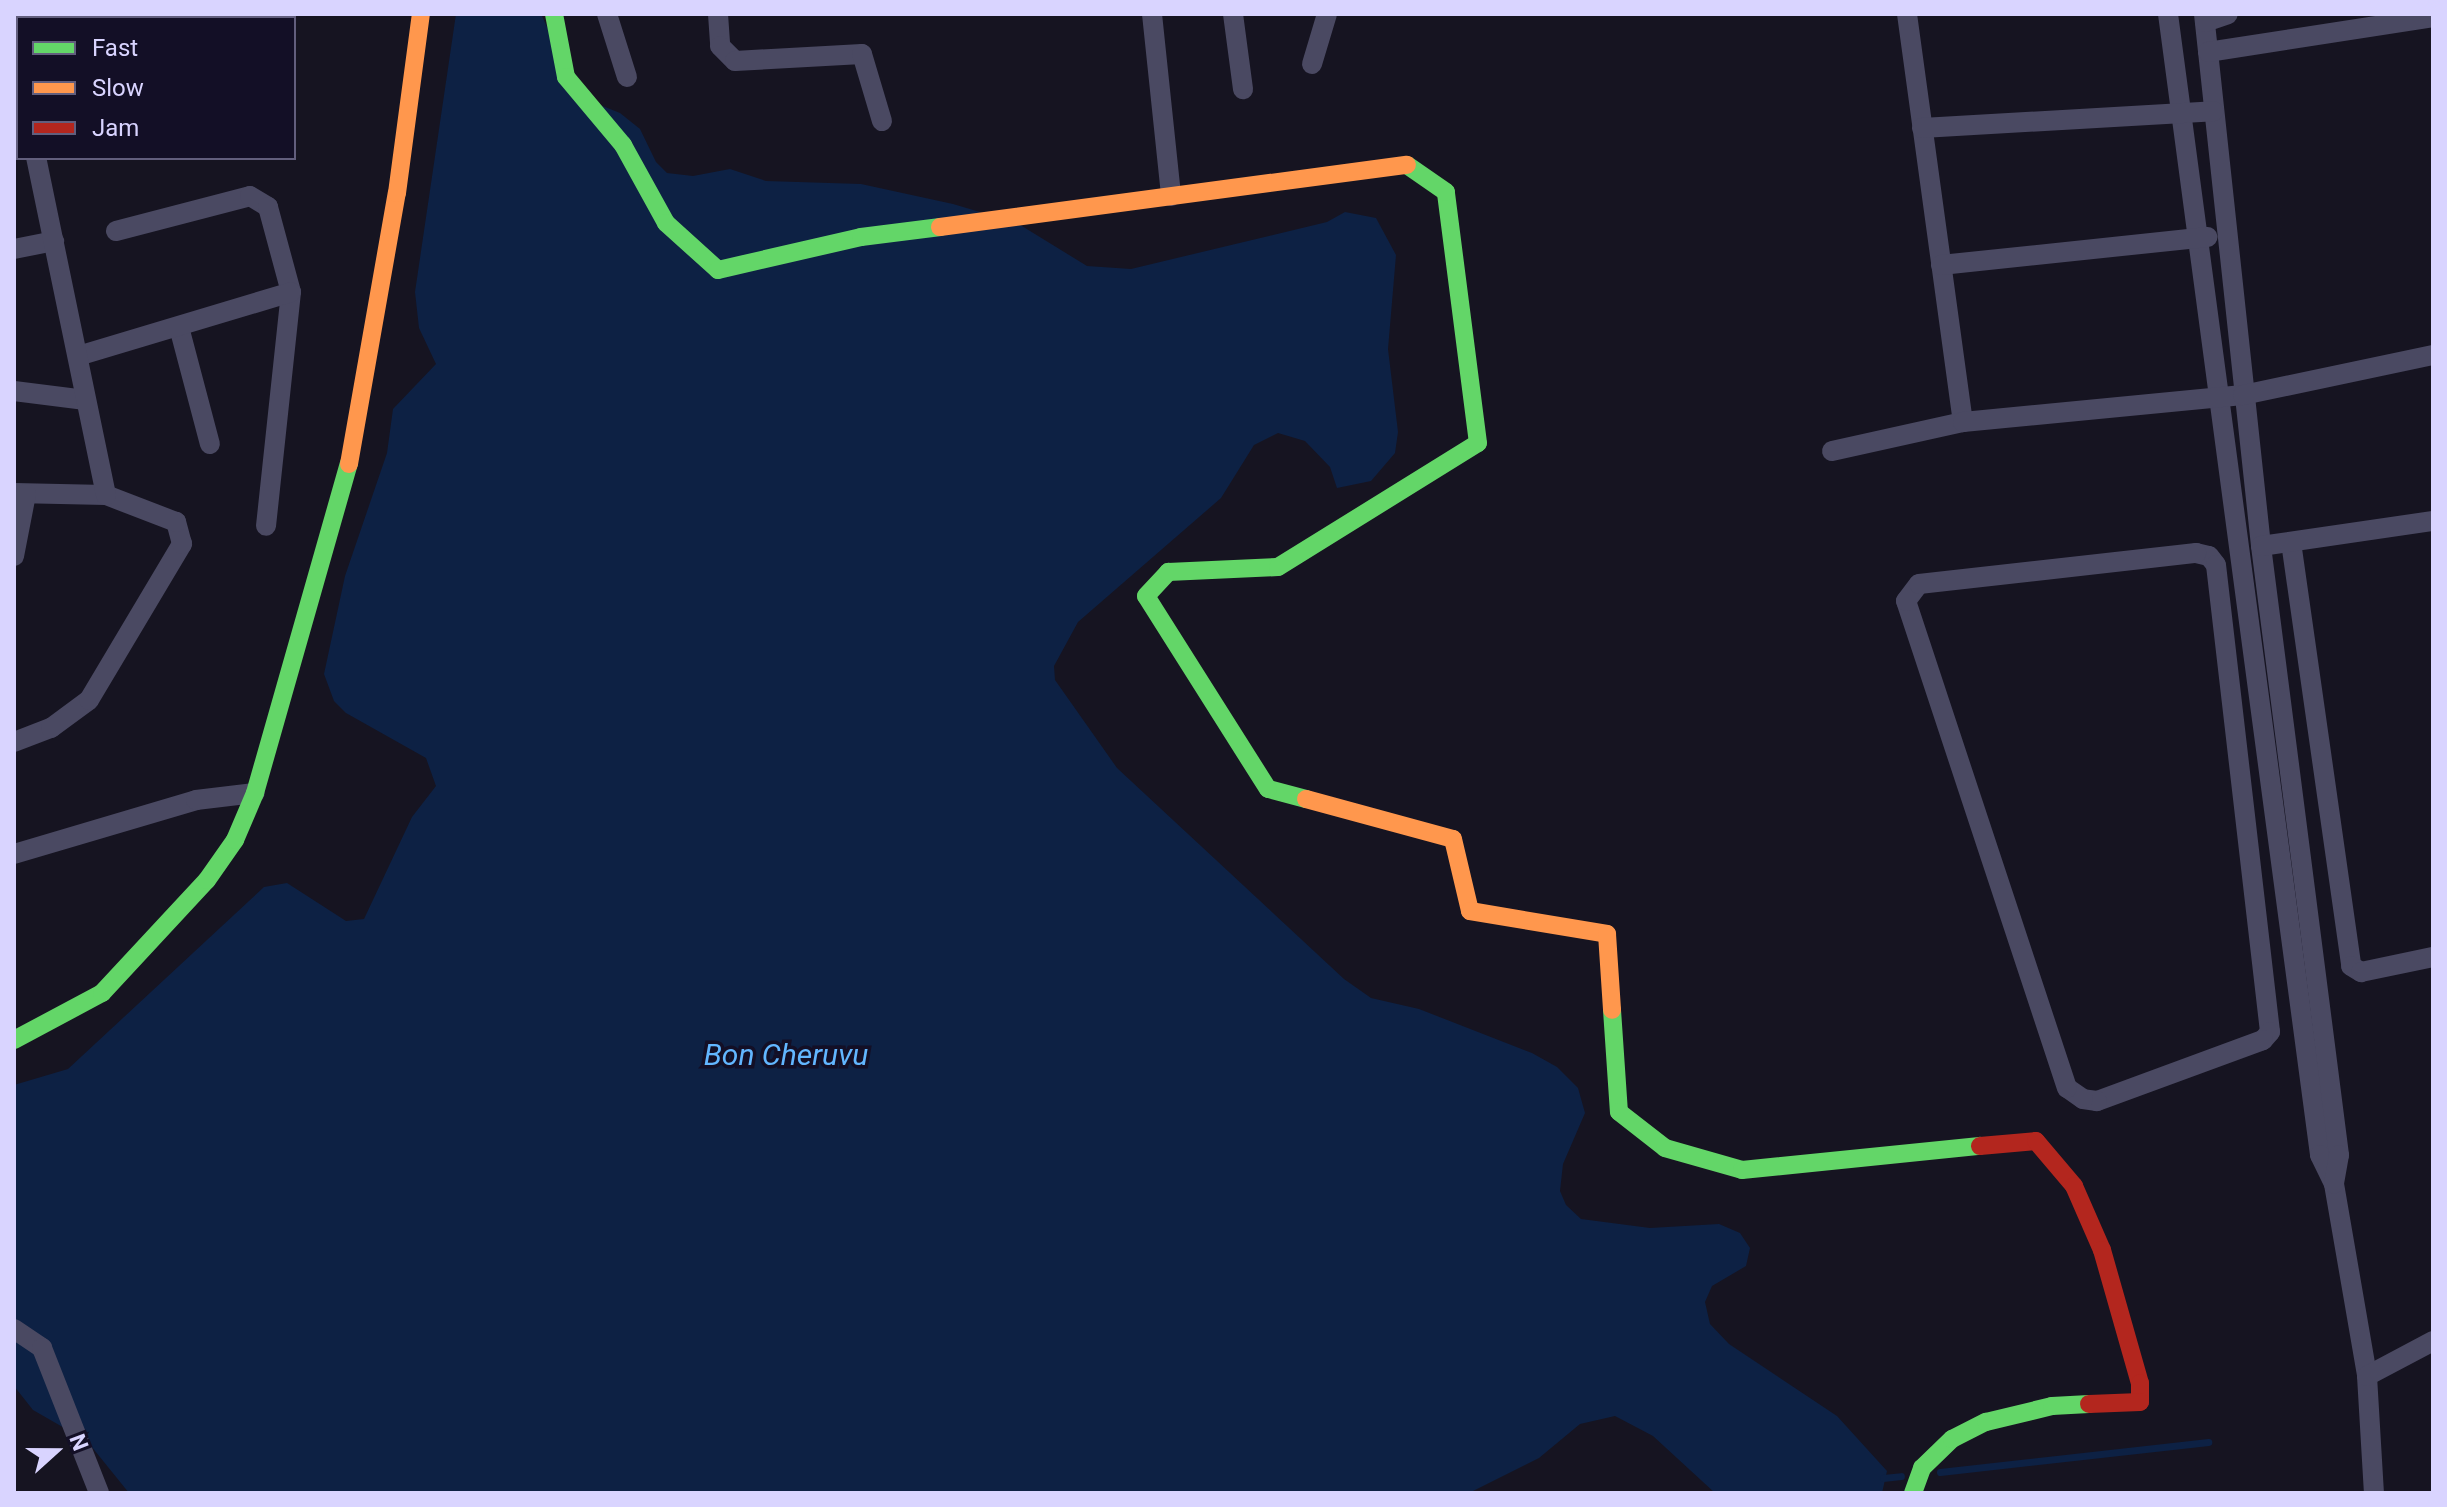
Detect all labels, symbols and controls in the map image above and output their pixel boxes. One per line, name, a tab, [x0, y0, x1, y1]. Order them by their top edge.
legend	[16, 16, 296, 160]
text: Fast	[92, 34, 138, 62]
text: Slow	[92, 74, 144, 102]
text: Jam	[92, 114, 139, 142]
water label: Bon Cheruvu	[704, 1037, 868, 1073]
north arrow	[16, 1411, 96, 1491]
text: N	[64, 1430, 93, 1454]

